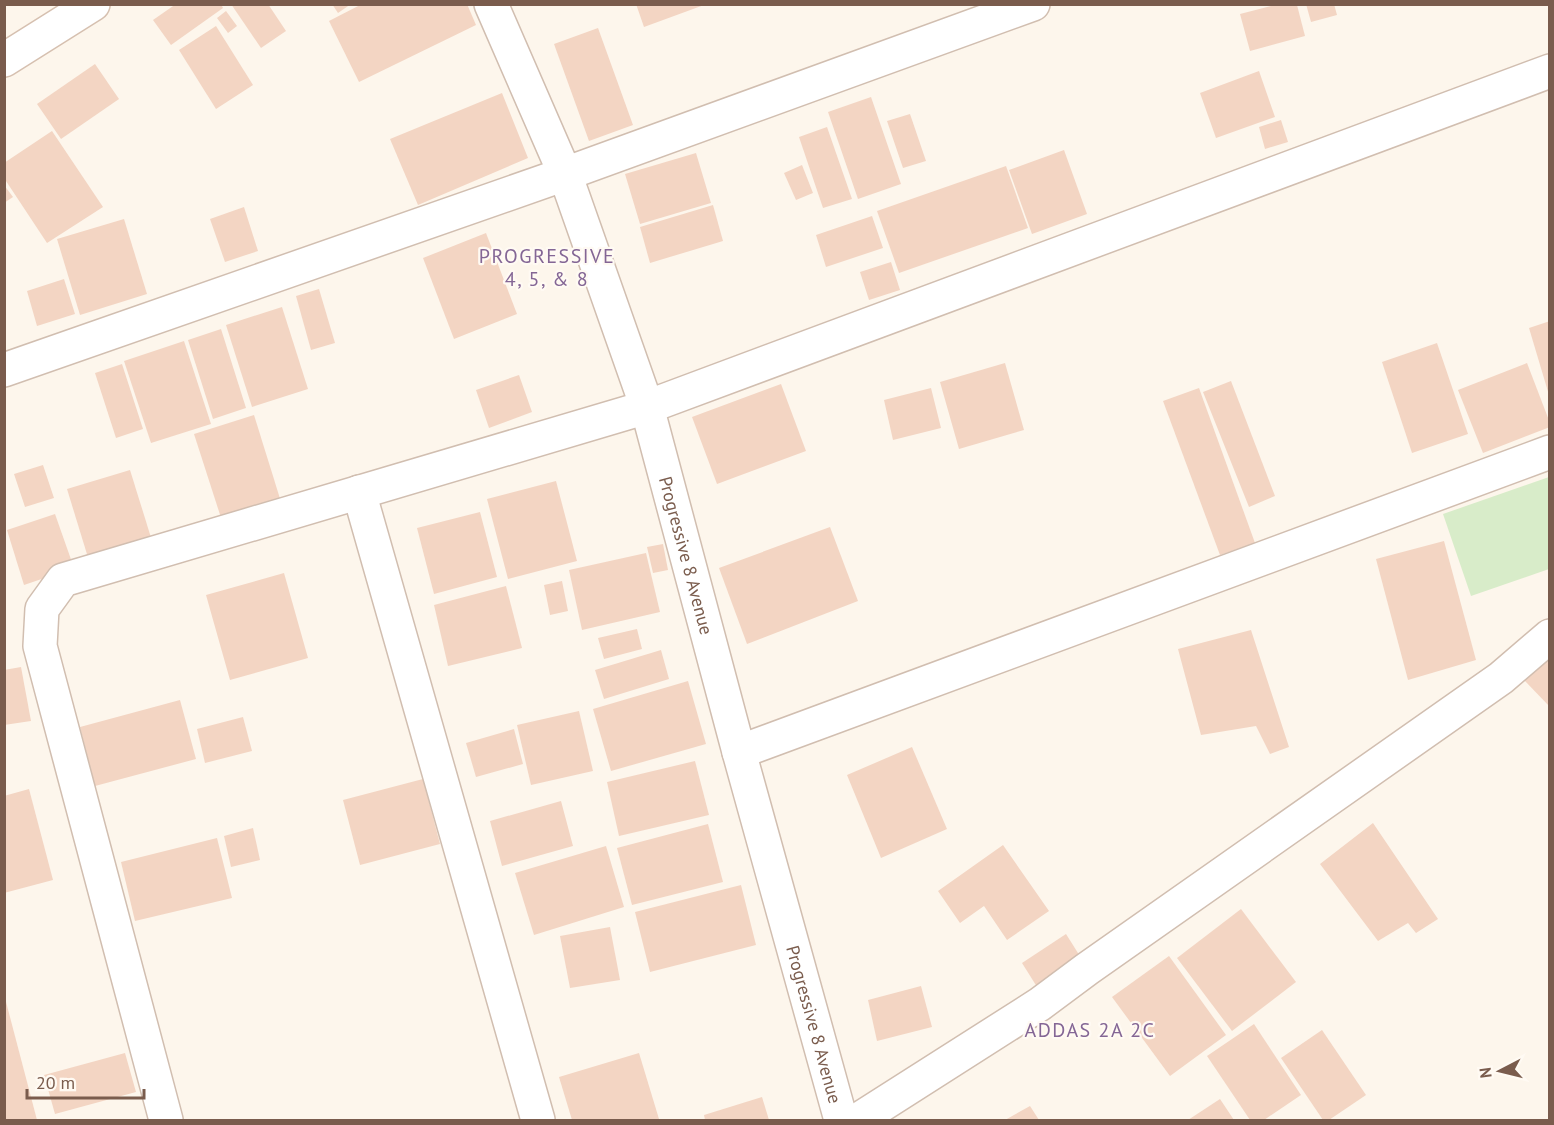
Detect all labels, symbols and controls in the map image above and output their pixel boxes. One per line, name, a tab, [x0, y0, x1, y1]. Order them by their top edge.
district label: PROGRESSIVE 4, 5, & 8	[479, 243, 615, 292]
street label: Progressive 8 Avenue	[654, 474, 719, 637]
street label: Progressive 8 Avenue	[782, 943, 847, 1106]
district label: ADDAS 2A 2C	[1025, 1017, 1155, 1043]
north arrow	[1470, 1041, 1530, 1101]
scale bar	[27, 1062, 144, 1100]
text: N	[1475, 1066, 1496, 1079]
text: 20 m	[36, 1071, 75, 1094]

